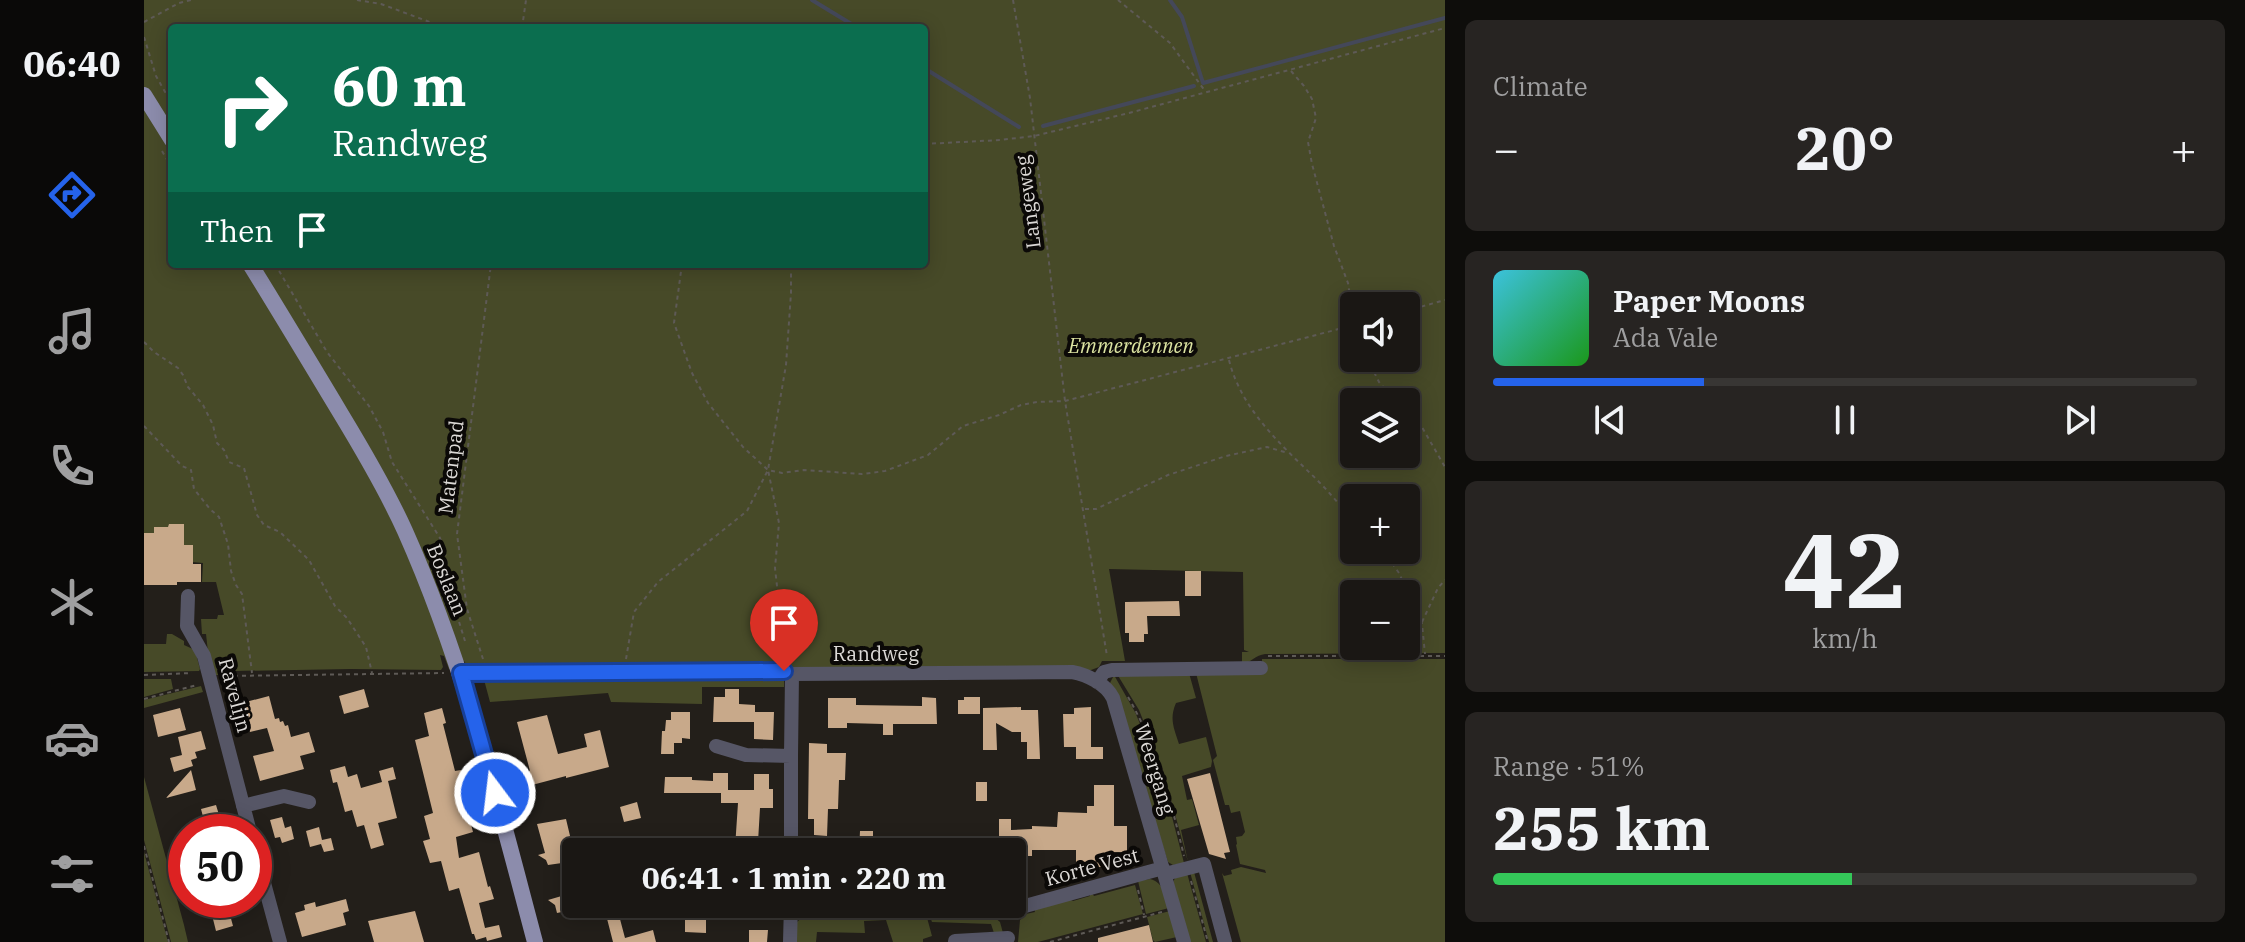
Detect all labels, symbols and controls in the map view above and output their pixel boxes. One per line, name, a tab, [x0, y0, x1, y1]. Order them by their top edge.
text: 06:40	[23, 40, 121, 87]
text: 60 m	[332, 49, 467, 121]
icon: right	[200, 56, 304, 160]
text: Climate	[1493, 69, 1588, 103]
text: 20°	[1795, 108, 1895, 187]
text: Randweg	[332, 119, 487, 166]
text: −	[1493, 120, 1519, 177]
text: +	[2171, 120, 2197, 177]
street label: Langeweg	[1008, 154, 1047, 250]
icon: directions	[44, 167, 100, 223]
icon: arrive	[290, 208, 334, 252]
text: Then	[200, 211, 274, 250]
text: Paper Moons	[1613, 281, 1805, 320]
map controls	[1340, 292, 1420, 660]
button: sound	[1340, 292, 1420, 372]
icon: music	[44, 303, 100, 359]
text: Ada Vale	[1613, 320, 1718, 354]
park label: Emmerdennen	[1067, 332, 1194, 359]
button: layers	[1340, 388, 1420, 468]
icon: previous	[1588, 398, 1632, 442]
icon: pause	[1823, 398, 1867, 442]
icon: next	[2058, 398, 2102, 442]
street label: Matenpad	[431, 419, 470, 515]
icon: phone	[44, 438, 100, 494]
button: +	[1340, 484, 1420, 564]
text: 42	[1783, 501, 1907, 637]
street label: Boslaan	[421, 540, 474, 620]
icon: climate	[44, 574, 100, 630]
button: −	[1340, 580, 1420, 660]
pin	[750, 589, 818, 671]
icon: arrive	[762, 601, 806, 645]
text: km/h	[1812, 621, 1878, 655]
street label: Randweg	[833, 640, 919, 667]
street label: Ravelijn	[213, 654, 258, 735]
icon: car	[44, 710, 100, 766]
street label: Weergang	[1129, 720, 1182, 818]
text: Range · 51%	[1493, 749, 1645, 783]
position arrow	[453, 751, 537, 835]
text: 255 km	[1493, 788, 1711, 867]
speed limit sign: 50	[168, 814, 272, 918]
street label: Korte Vest	[1042, 841, 1142, 892]
icon: filters	[44, 846, 100, 902]
text: 06:41 · 1 min · 220 m	[642, 858, 946, 897]

